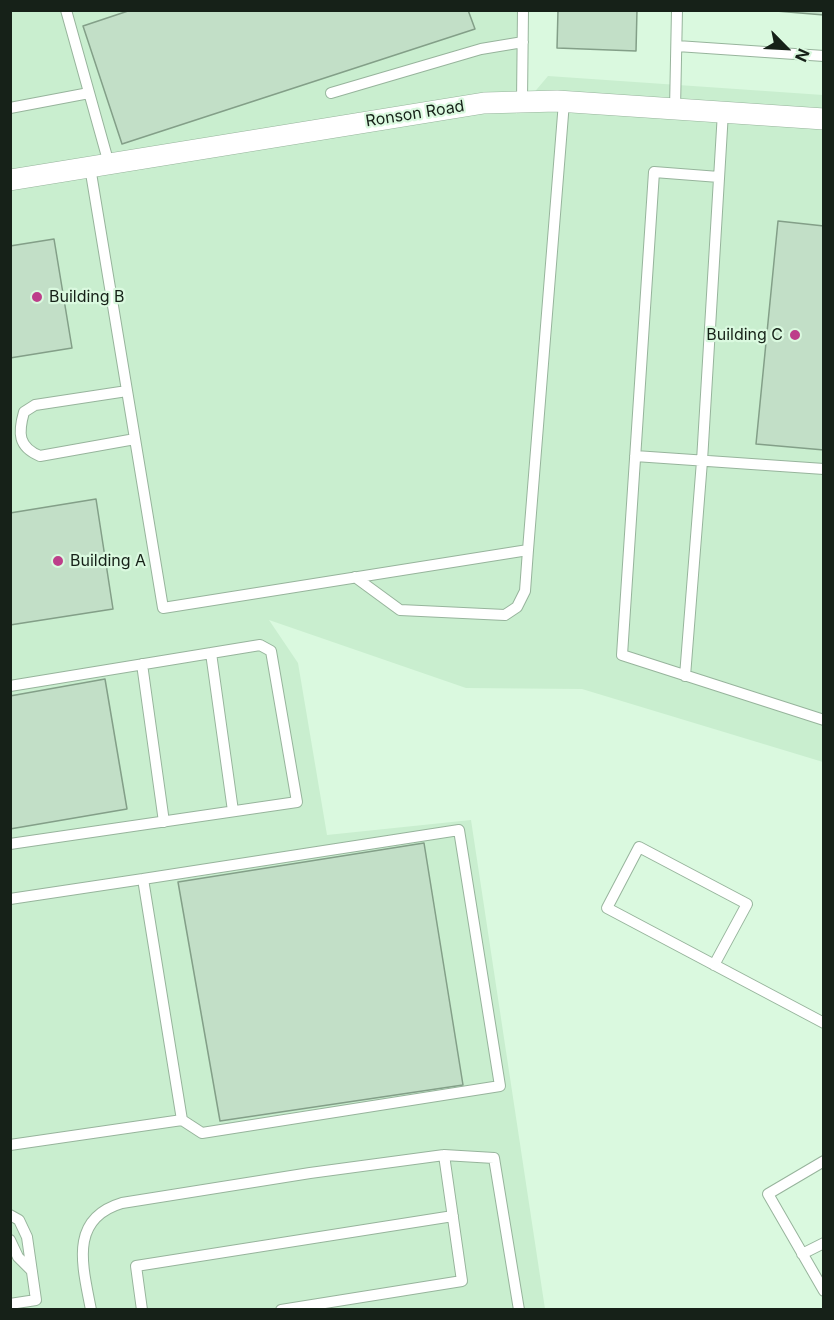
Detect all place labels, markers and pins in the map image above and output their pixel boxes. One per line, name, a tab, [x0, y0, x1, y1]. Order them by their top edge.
place label: Building B	[49, 287, 125, 307]
marker: Building B	[30, 290, 44, 304]
place label: Building C	[706, 325, 783, 345]
marker: Building C	[788, 328, 802, 342]
place label: Building A	[70, 551, 146, 571]
marker: Building A	[51, 554, 65, 568]

